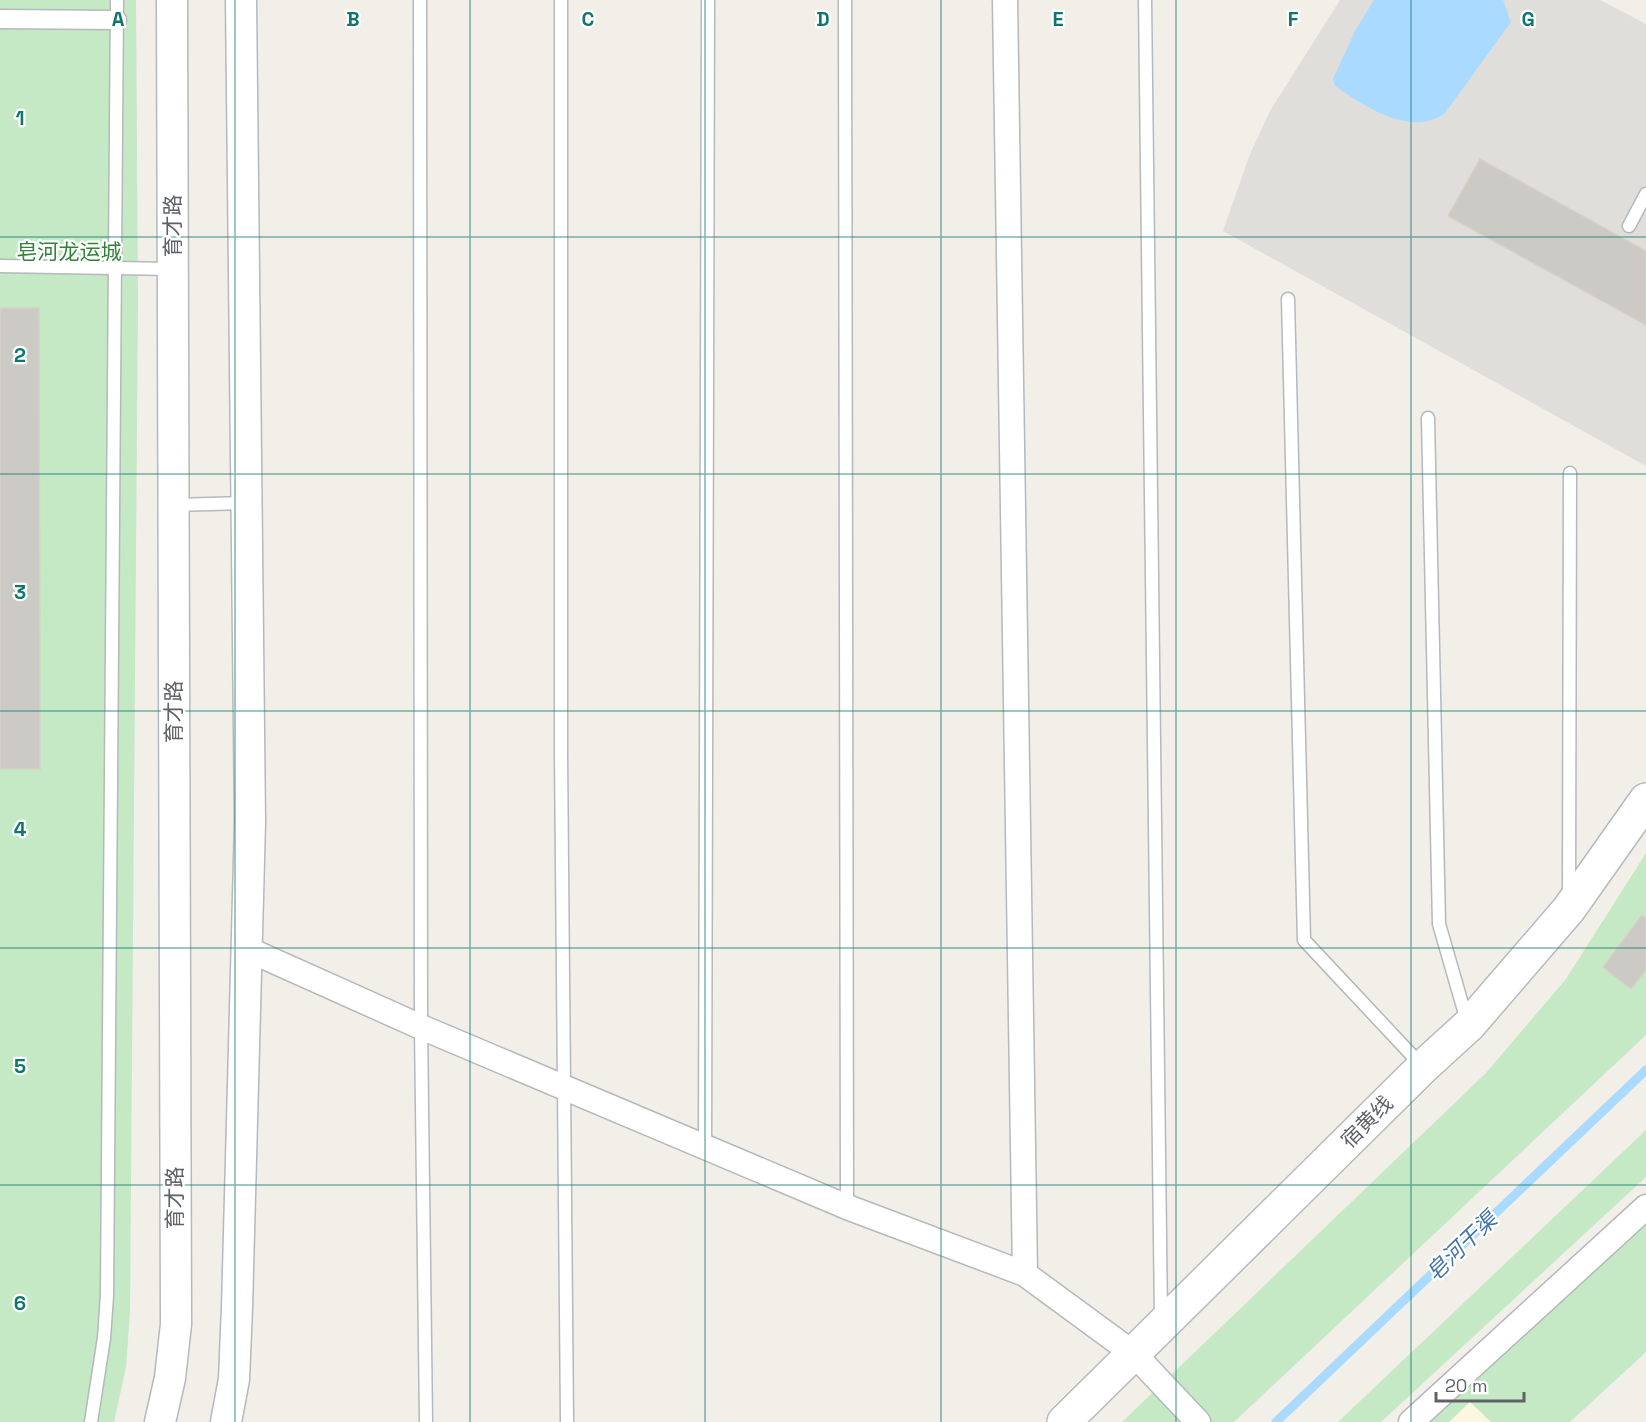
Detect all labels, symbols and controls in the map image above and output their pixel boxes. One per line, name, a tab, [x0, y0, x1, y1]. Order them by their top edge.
text: A	[112, 6, 125, 32]
text: B	[346, 6, 360, 32]
text: C	[582, 6, 595, 32]
text: D	[816, 6, 830, 32]
text: E	[1052, 6, 1064, 32]
text: F	[1288, 6, 1299, 32]
text: G	[1521, 6, 1535, 32]
text: 1	[15, 105, 25, 131]
street label: 育才路	[159, 195, 186, 258]
park label: 皂河龙运城	[17, 238, 122, 265]
text: 2	[14, 342, 26, 368]
text: 3	[14, 579, 26, 605]
street label: 育才路	[160, 681, 187, 744]
text: 4	[14, 816, 27, 842]
text: 5	[14, 1053, 26, 1079]
street label: 宿黄线	[1335, 1090, 1398, 1153]
street label: 育才路	[161, 1167, 188, 1230]
water label: 皂河干渠	[1420, 1203, 1505, 1287]
text: 6	[14, 1290, 26, 1316]
scale bar	[1436, 1365, 1524, 1403]
text: 20 m	[1445, 1374, 1488, 1397]

